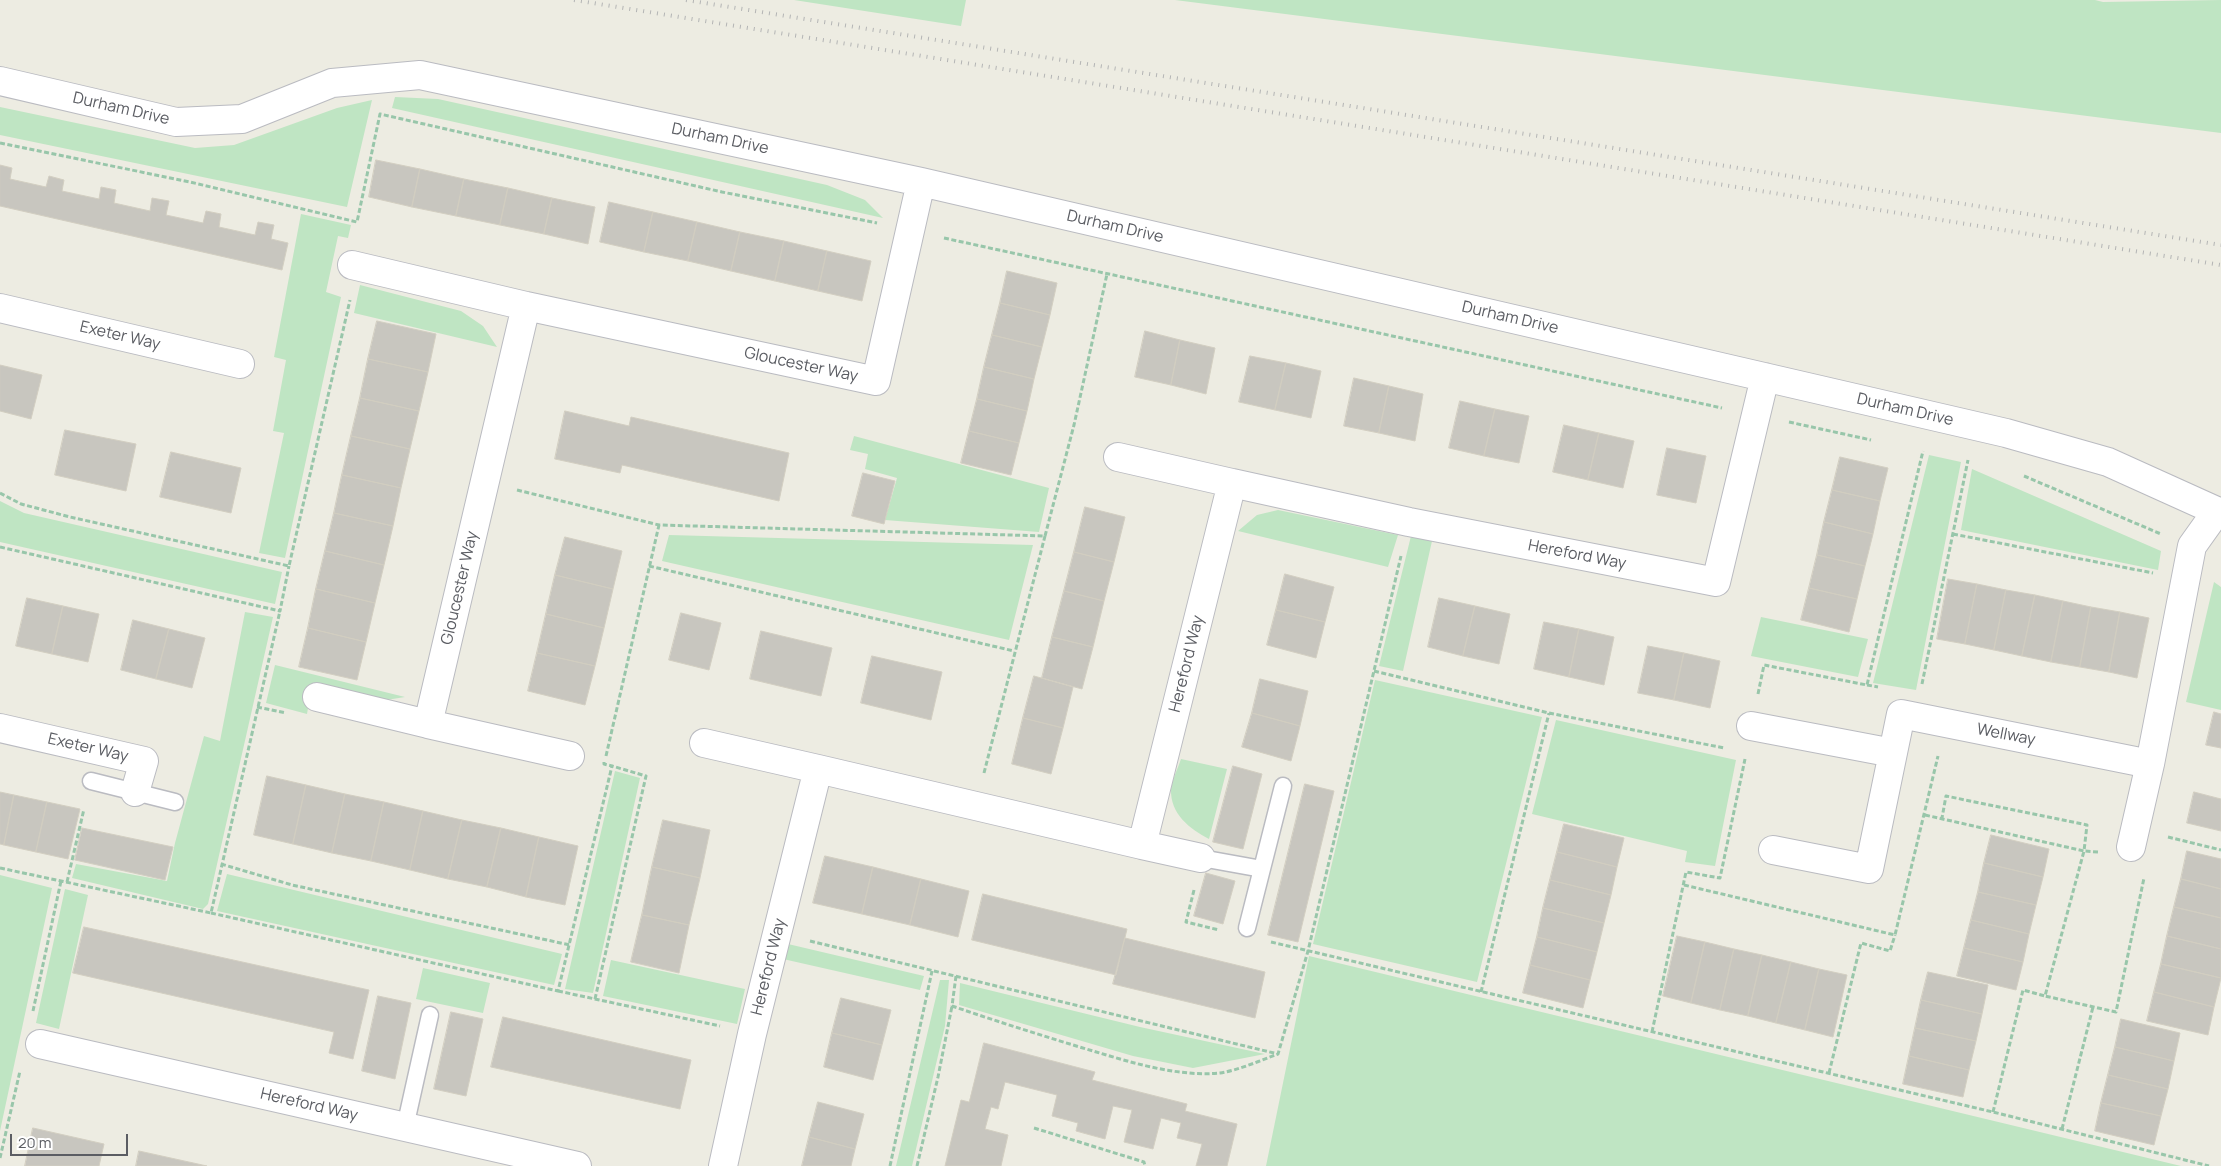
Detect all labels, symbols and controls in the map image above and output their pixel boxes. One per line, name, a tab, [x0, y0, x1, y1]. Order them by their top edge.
street label: Durham Drive	[71, 89, 171, 129]
street label: Durham Drive	[670, 119, 770, 159]
street label: Durham Drive	[1065, 207, 1165, 247]
street label: Durham Drive	[1460, 298, 1560, 338]
street label: Exeter Way	[78, 317, 162, 355]
street label: Gloucester Way	[742, 344, 860, 386]
street label: Durham Drive	[1855, 390, 1955, 430]
street label: Gloucester Way	[438, 529, 482, 647]
street label: Hereford Way	[1526, 536, 1628, 574]
street label: Hereford Way	[1166, 613, 1208, 715]
street label: Wellway	[1975, 720, 2037, 750]
street label: Exeter Way	[46, 729, 130, 767]
street label: Hereford Way	[748, 916, 790, 1018]
street label: Hereford Way	[258, 1084, 360, 1126]
scale bar	[12, 1124, 130, 1156]
text: 20 m	[18, 1132, 51, 1153]

